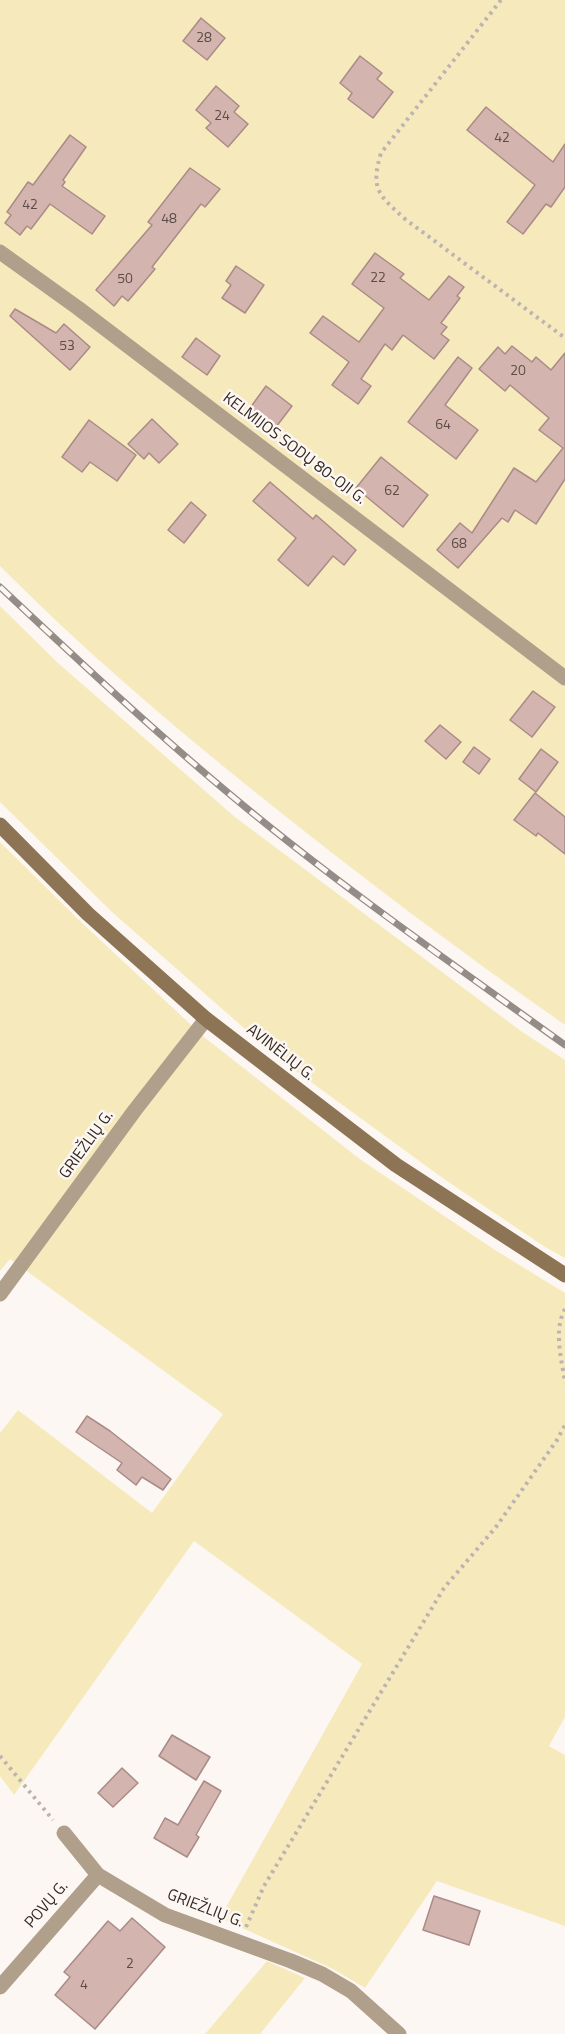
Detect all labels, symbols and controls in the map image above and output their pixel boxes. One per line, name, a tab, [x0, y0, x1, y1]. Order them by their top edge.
house number: 28	[196, 31, 212, 47]
house number: 24	[214, 109, 230, 125]
house number: 42	[494, 131, 510, 147]
house number: 42	[22, 198, 38, 214]
house number: 48	[161, 212, 177, 228]
house number: 22	[370, 271, 386, 287]
house number: 50	[117, 272, 133, 288]
house number: 53	[59, 339, 75, 355]
house number: 20	[510, 364, 526, 380]
street label: KELMIJOS SODŲ 80-OJI G.	[219, 389, 369, 509]
house number: 64	[435, 418, 451, 434]
house number: 62	[384, 484, 400, 500]
house number: 68	[451, 537, 467, 553]
street label: AVINĖLIŲ G.	[242, 1021, 318, 1085]
street label: GRIEŽLIŲ G.	[56, 1107, 118, 1183]
street label: POVŲ G.	[21, 1877, 73, 1933]
street label: GRIEŽLIŲ G.	[164, 1886, 246, 1932]
house number: 2	[126, 1957, 134, 1973]
house number: 4	[80, 1978, 88, 1994]

